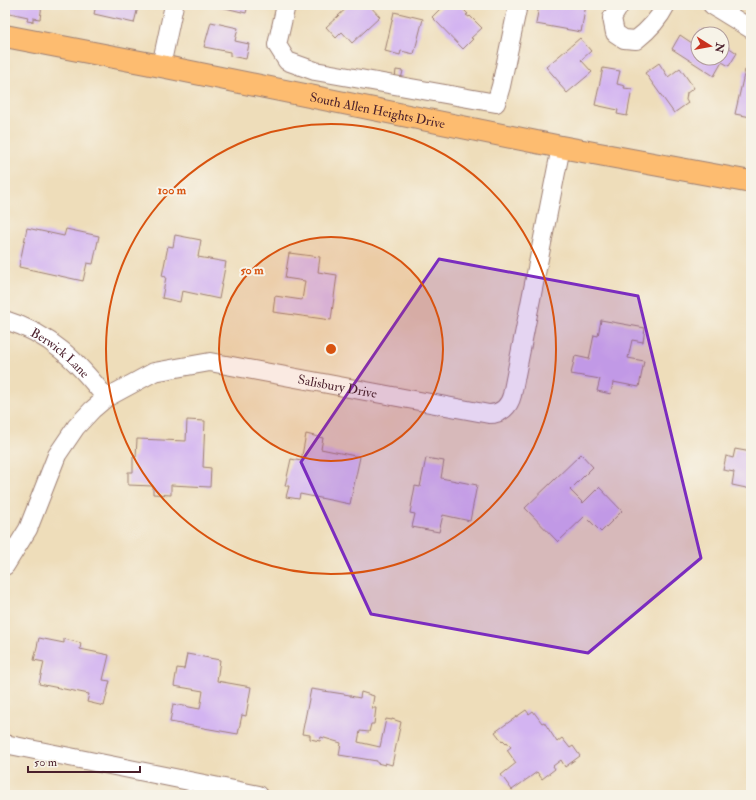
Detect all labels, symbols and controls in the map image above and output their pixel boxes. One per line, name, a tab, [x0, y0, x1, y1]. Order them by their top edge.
north arrow	[690, 26, 730, 66]
text: N	[712, 41, 727, 55]
street label: South Allen Heights Drive	[309, 89, 447, 132]
text: 100 m	[158, 183, 187, 198]
text: 50 m	[240, 263, 264, 278]
street label: Berwick Lane	[28, 325, 93, 382]
centre of rings	[324, 342, 338, 356]
street label: Salisbury Drive	[297, 372, 379, 402]
scale bar	[28, 748, 140, 774]
text: 50 m	[34, 755, 58, 770]

